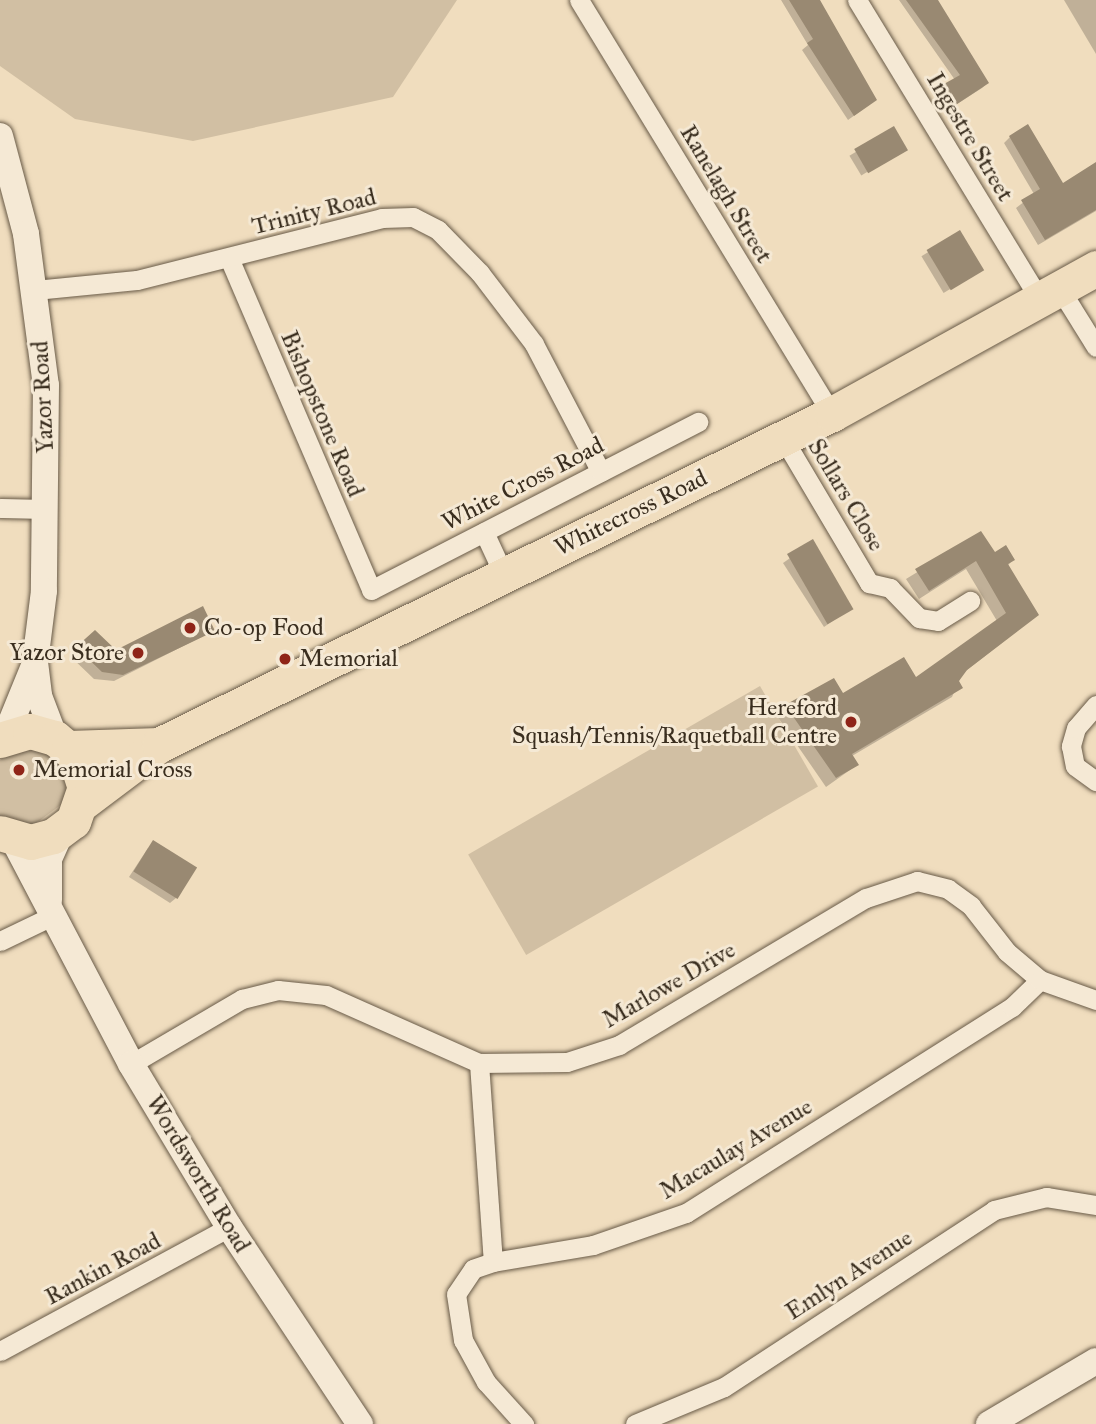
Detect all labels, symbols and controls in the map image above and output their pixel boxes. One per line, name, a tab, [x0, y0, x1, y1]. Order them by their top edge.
street label: Ingestre Street	[920, 67, 1020, 207]
street label: Ranelagh Street	[673, 120, 779, 268]
street label: Trinity Road	[249, 183, 379, 241]
street label: Bishopstone Road	[274, 327, 370, 501]
street label: Yazor Road	[26, 340, 60, 454]
street label: White Cross Road	[437, 431, 609, 537]
street label: Sollars Close	[801, 434, 891, 556]
street label: Whitecross Road	[550, 464, 712, 562]
place label: Co-op Food	[204, 614, 324, 642]
marker: Co-op Food	[182, 620, 198, 636]
place label: Yazor Store	[9, 639, 124, 667]
marker: Yazor Store	[130, 645, 146, 661]
place label: Memorial	[299, 645, 398, 673]
marker: Memorial	[277, 651, 293, 667]
place label: Hereford Squash/Tennis/Raquetball Centre	[512, 694, 837, 750]
marker: Hereford Squash/Tennis/Raquetball Centre	[843, 714, 859, 730]
place label: Memorial Cross	[33, 756, 192, 784]
marker: Memorial Cross	[11, 762, 27, 778]
street label: Marlowe Drive	[598, 935, 740, 1035]
street label: Wordsworth Road	[140, 1090, 256, 1258]
street label: Macaulay Avenue	[655, 1092, 817, 1206]
street label: Emlyn Avenue	[780, 1223, 918, 1327]
street label: Rankin Road	[40, 1226, 166, 1312]

